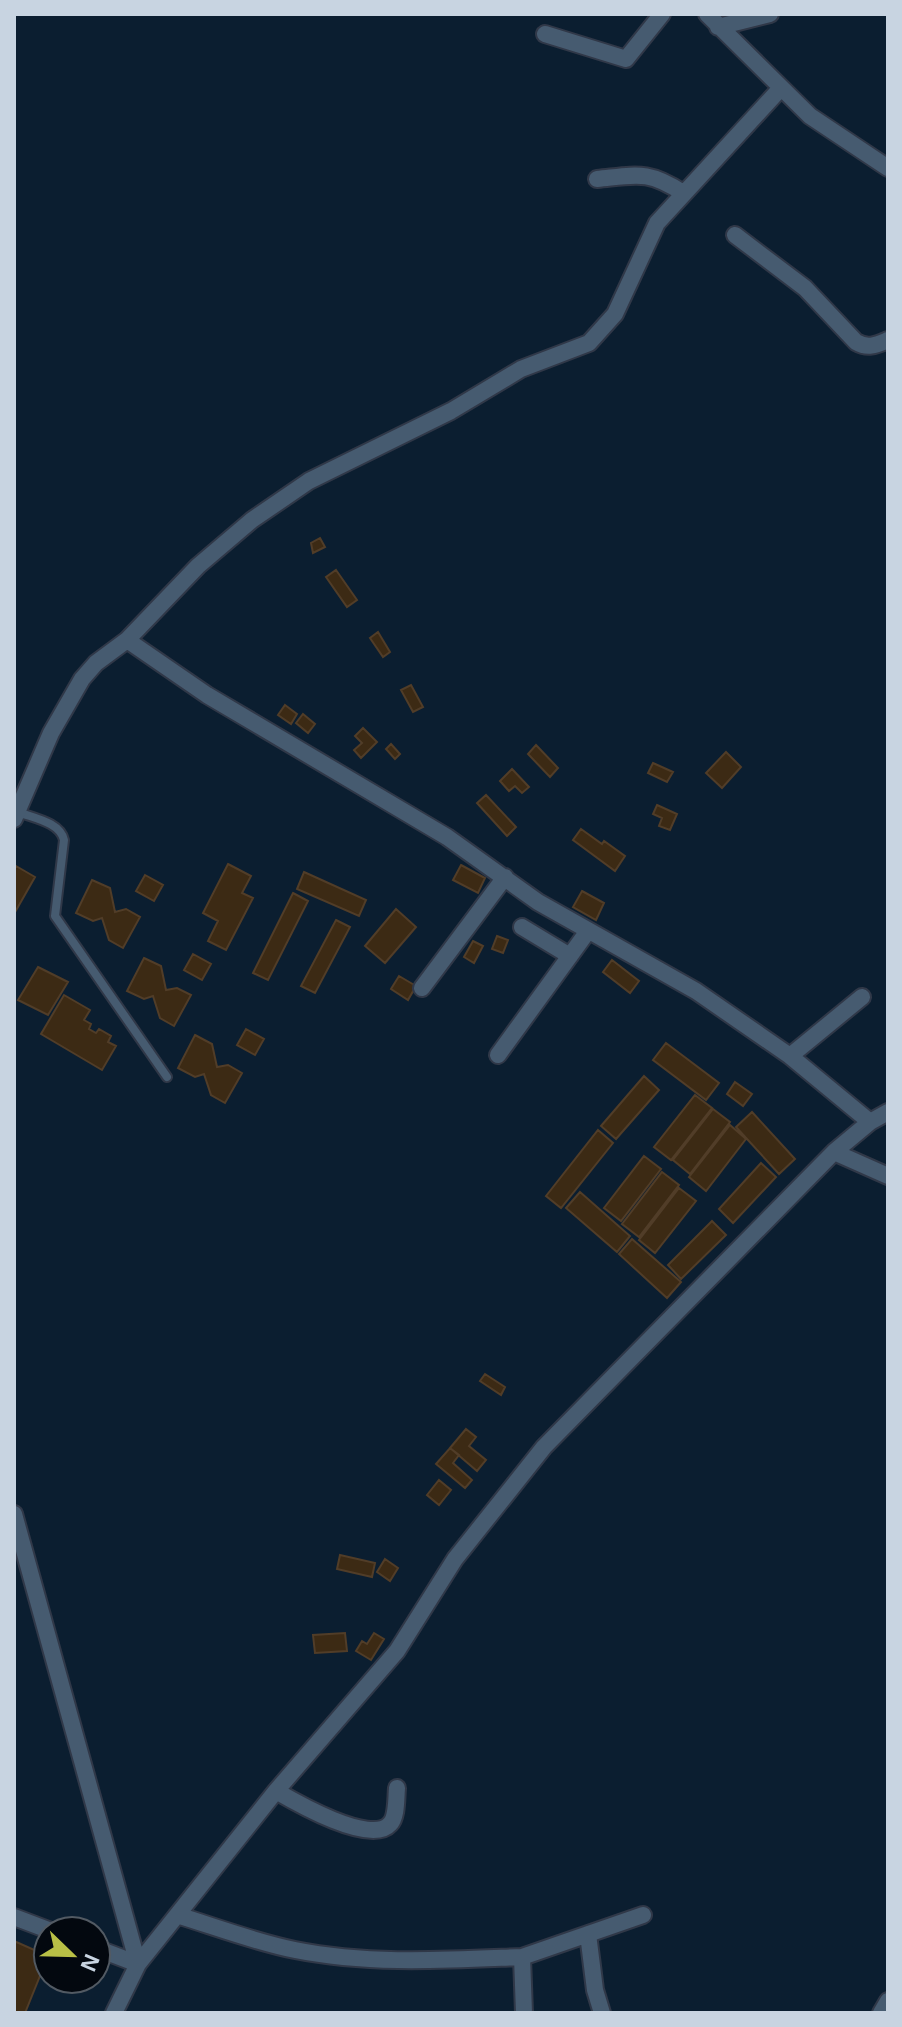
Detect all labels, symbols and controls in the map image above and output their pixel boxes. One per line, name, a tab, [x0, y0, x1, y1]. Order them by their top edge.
north arrow	[32, 1915, 112, 1995]
text: N	[75, 1950, 105, 1975]

